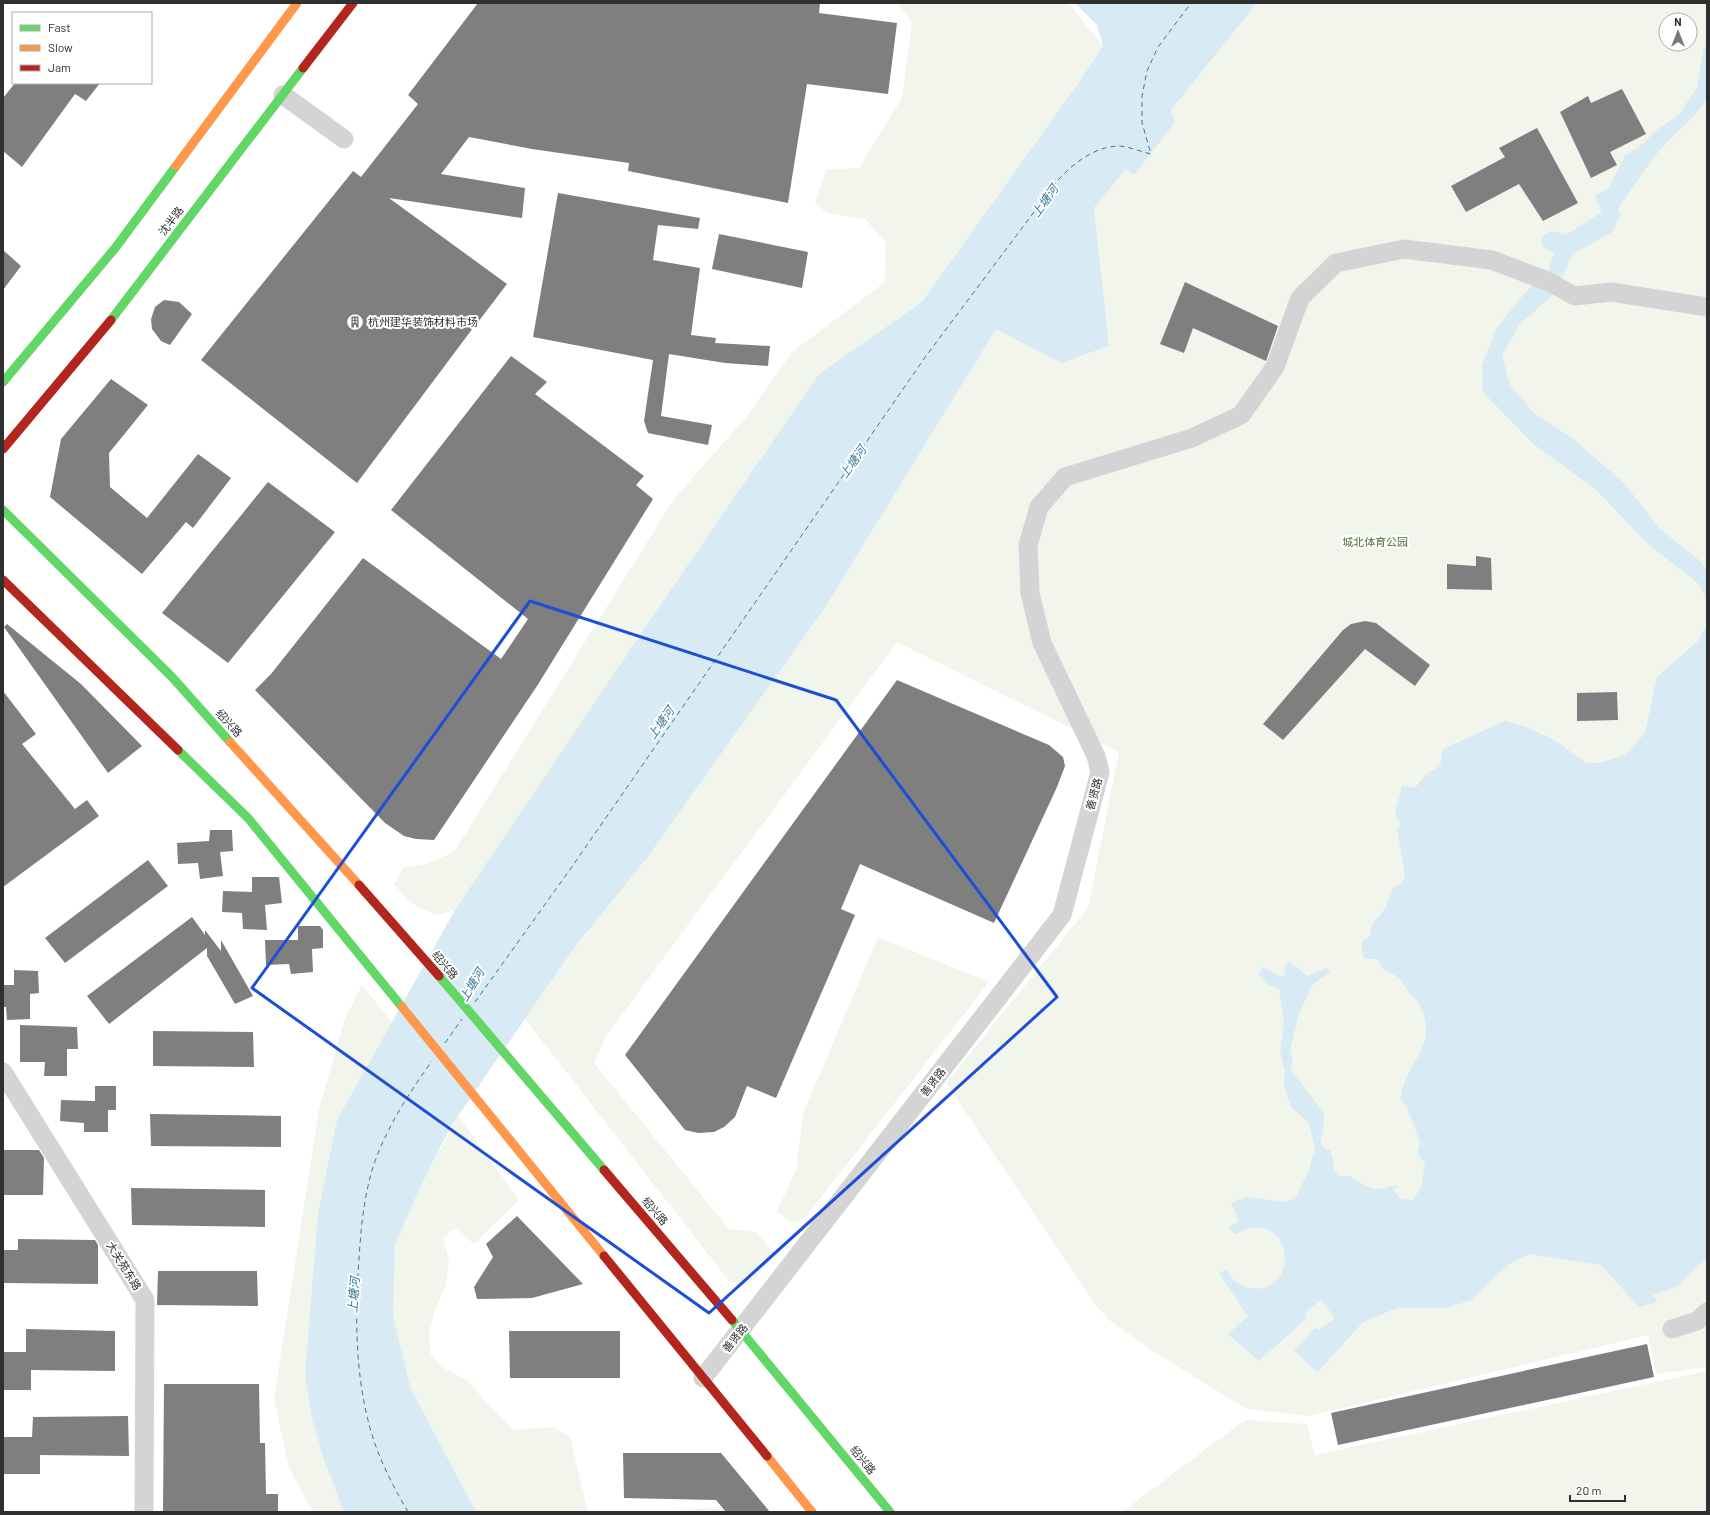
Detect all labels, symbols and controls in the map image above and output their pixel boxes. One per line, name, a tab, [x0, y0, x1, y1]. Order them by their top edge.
legend	[12, 12, 152, 84]
north arrow	[1658, 12, 1698, 52]
text: N	[1674, 15, 1682, 28]
text: Fast	[48, 20, 71, 34]
text: Slow	[48, 40, 73, 54]
text: Jam	[48, 60, 71, 74]
water label: 上塘河	[1028, 180, 1062, 219]
street label: 沈半路	[155, 204, 186, 238]
building icon: 杭州建华装饰材料市场	[345, 312, 365, 332]
place label: 杭州建华装饰材料市场	[368, 315, 478, 328]
water label: 上塘河	[836, 441, 870, 480]
park label: 城北体育公园	[1342, 535, 1408, 548]
water label: 上塘河	[644, 702, 678, 741]
street label: 绍兴路	[214, 706, 245, 739]
street label: 善贤路	[1083, 776, 1104, 811]
street label: 绍兴路	[430, 948, 461, 981]
water label: 上塘河	[456, 964, 487, 1004]
street label: 善贤路	[917, 1065, 948, 1099]
street label: 绍兴路	[640, 1194, 671, 1227]
street label: 大关苑东路	[104, 1239, 145, 1293]
water label: 上塘河	[345, 1274, 361, 1313]
street label: 善贤路	[719, 1321, 750, 1355]
street label: 绍兴路	[848, 1443, 879, 1477]
scale bar	[1570, 1477, 1625, 1503]
text: 20 m	[1576, 1483, 1602, 1497]

